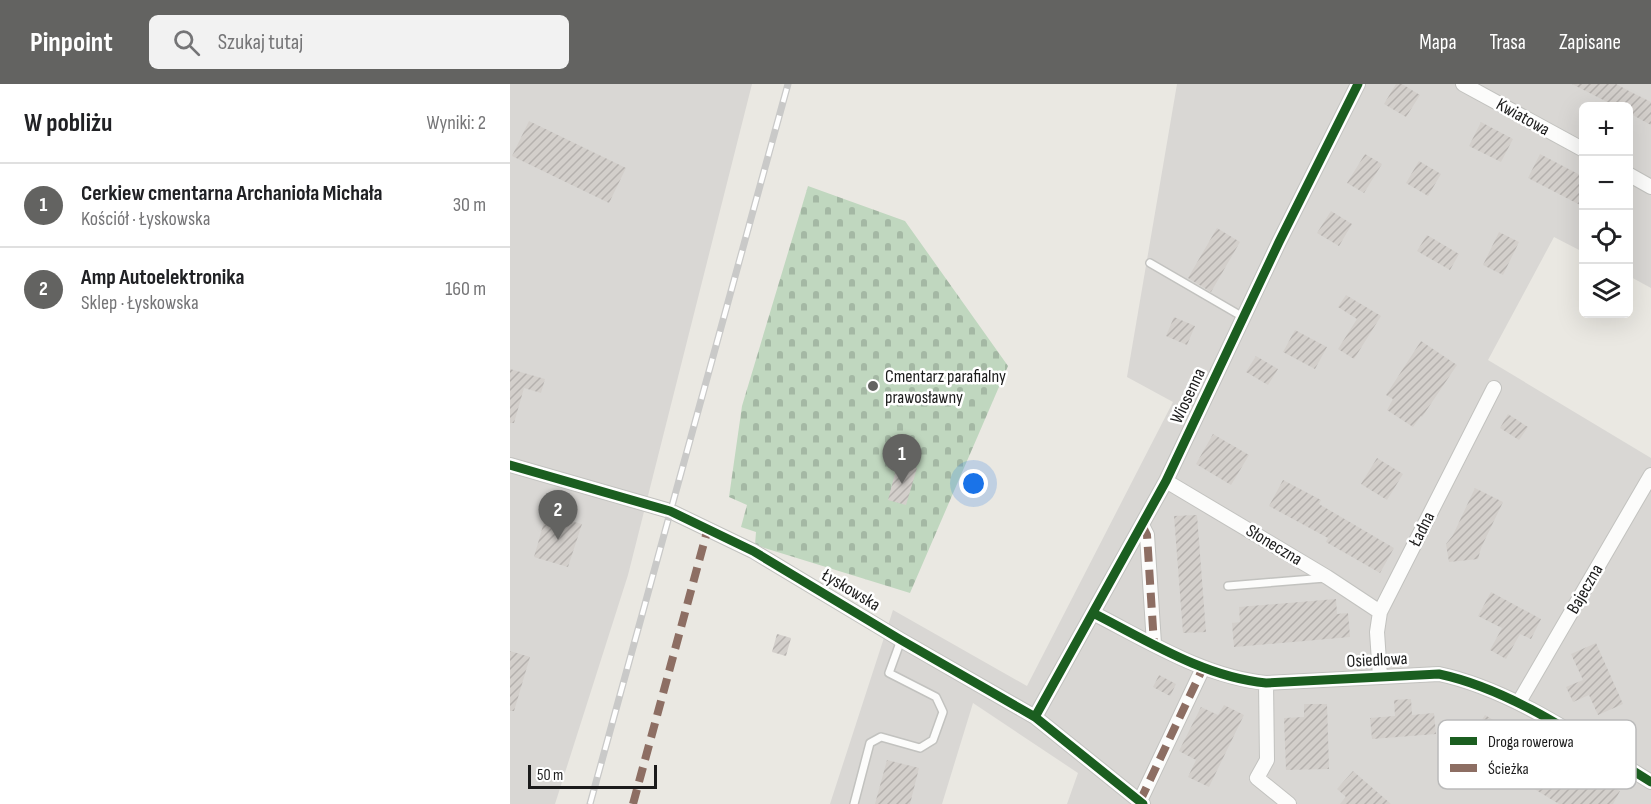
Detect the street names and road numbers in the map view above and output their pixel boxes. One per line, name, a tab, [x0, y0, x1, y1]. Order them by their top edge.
street label: Kwiatowa	[1493, 94, 1553, 140]
street label: Wiosenna	[1166, 365, 1210, 427]
street label: Ładna	[1404, 508, 1439, 551]
street label: Słoneczna	[1242, 520, 1306, 570]
street label: Bajeczna	[1563, 560, 1608, 617]
street label: Łyskowska	[817, 564, 884, 616]
street label: Osiedlowa	[1346, 648, 1408, 672]

